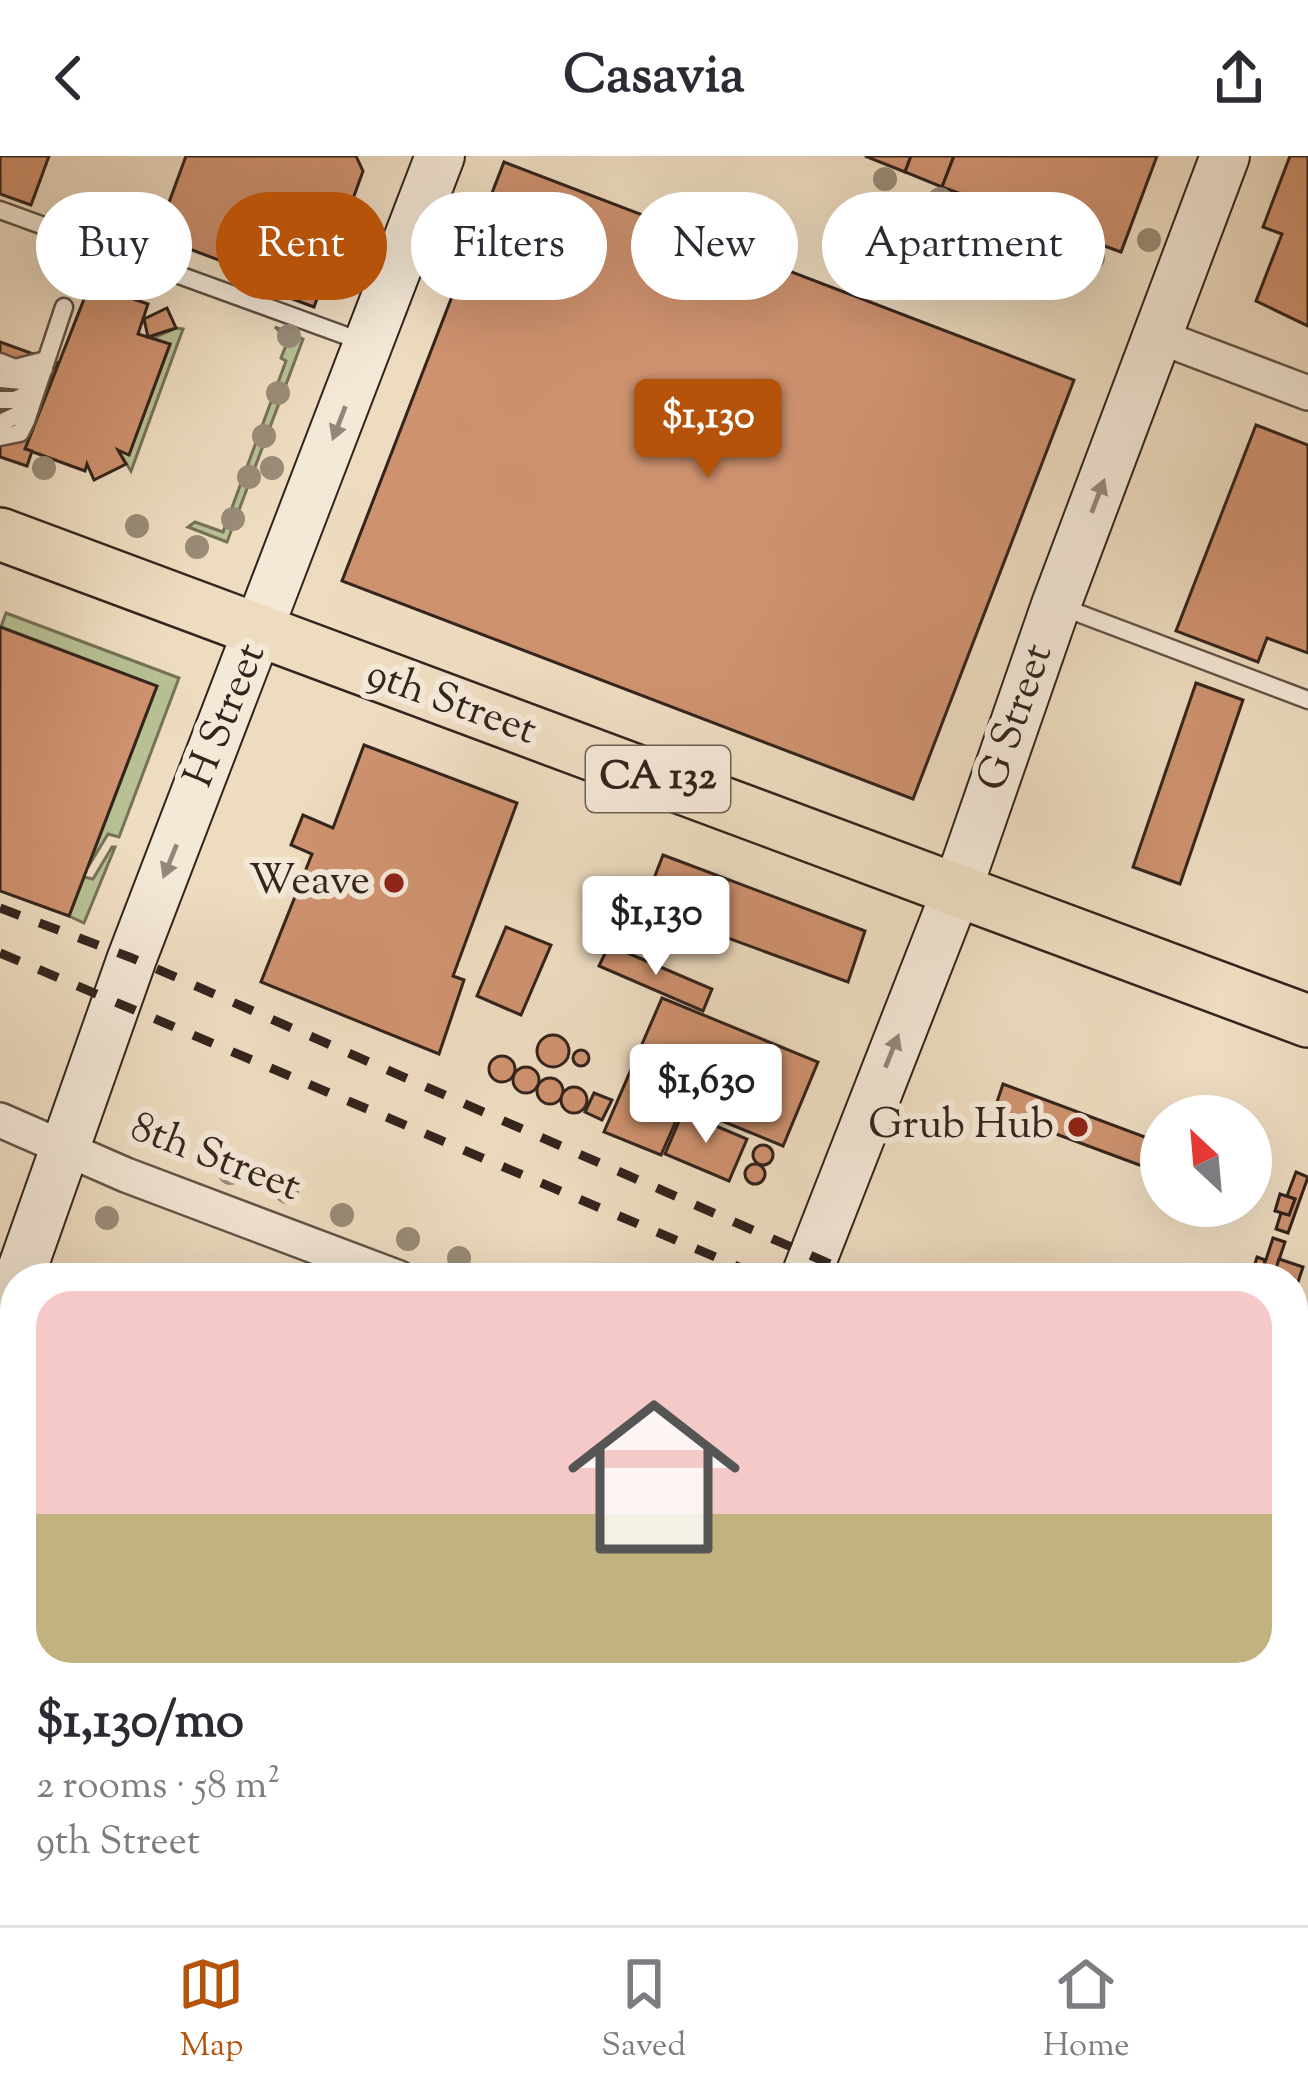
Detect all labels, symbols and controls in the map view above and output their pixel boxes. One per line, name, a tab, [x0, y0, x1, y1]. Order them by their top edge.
text: Casavia	[563, 39, 745, 117]
icon: back	[36, 45, 102, 111]
icon: share	[1206, 45, 1272, 111]
chip: Buy	[36, 192, 192, 300]
chip: Rent	[216, 192, 387, 300]
chip: Filters	[411, 192, 607, 300]
chip: New	[631, 192, 798, 300]
chip: Apartment	[822, 192, 1105, 300]
pin: $1,130	[610, 379, 806, 481]
text: $1,130	[661, 390, 755, 446]
one-way arrow	[329, 405, 348, 441]
one-way arrow	[1089, 477, 1108, 513]
street label: H Street	[171, 635, 283, 797]
street label: G Street	[964, 636, 1070, 800]
street label: 9th Street	[358, 646, 544, 762]
road number: CA 132	[586, 746, 730, 812]
one-way arrow	[160, 844, 179, 880]
place label: Weave	[249, 853, 370, 913]
marker: Weave	[381, 870, 407, 896]
pin: $1,130	[558, 876, 754, 978]
text: $1,130	[609, 887, 703, 943]
one-way arrow	[883, 1033, 902, 1069]
pin: $1,630	[608, 1044, 804, 1146]
text: $1,630	[657, 1055, 755, 1111]
north arrow	[1140, 1095, 1272, 1227]
map controls	[1140, 1095, 1272, 1227]
place label: Grub Hub	[868, 1097, 1054, 1157]
street label: 8th Street	[121, 1099, 309, 1219]
marker: Grub Hub	[1065, 1114, 1091, 1140]
icon: home	[546, 1369, 762, 1585]
text: $1,130/mo	[36, 1687, 244, 1760]
text: 2 rooms · 58 m²	[36, 1760, 280, 1816]
text: 9th Street	[36, 1816, 200, 1872]
tab: Map	[178, 1951, 244, 2071]
tab: Saved	[601, 1951, 686, 2071]
tab: Home	[1043, 1951, 1130, 2071]

